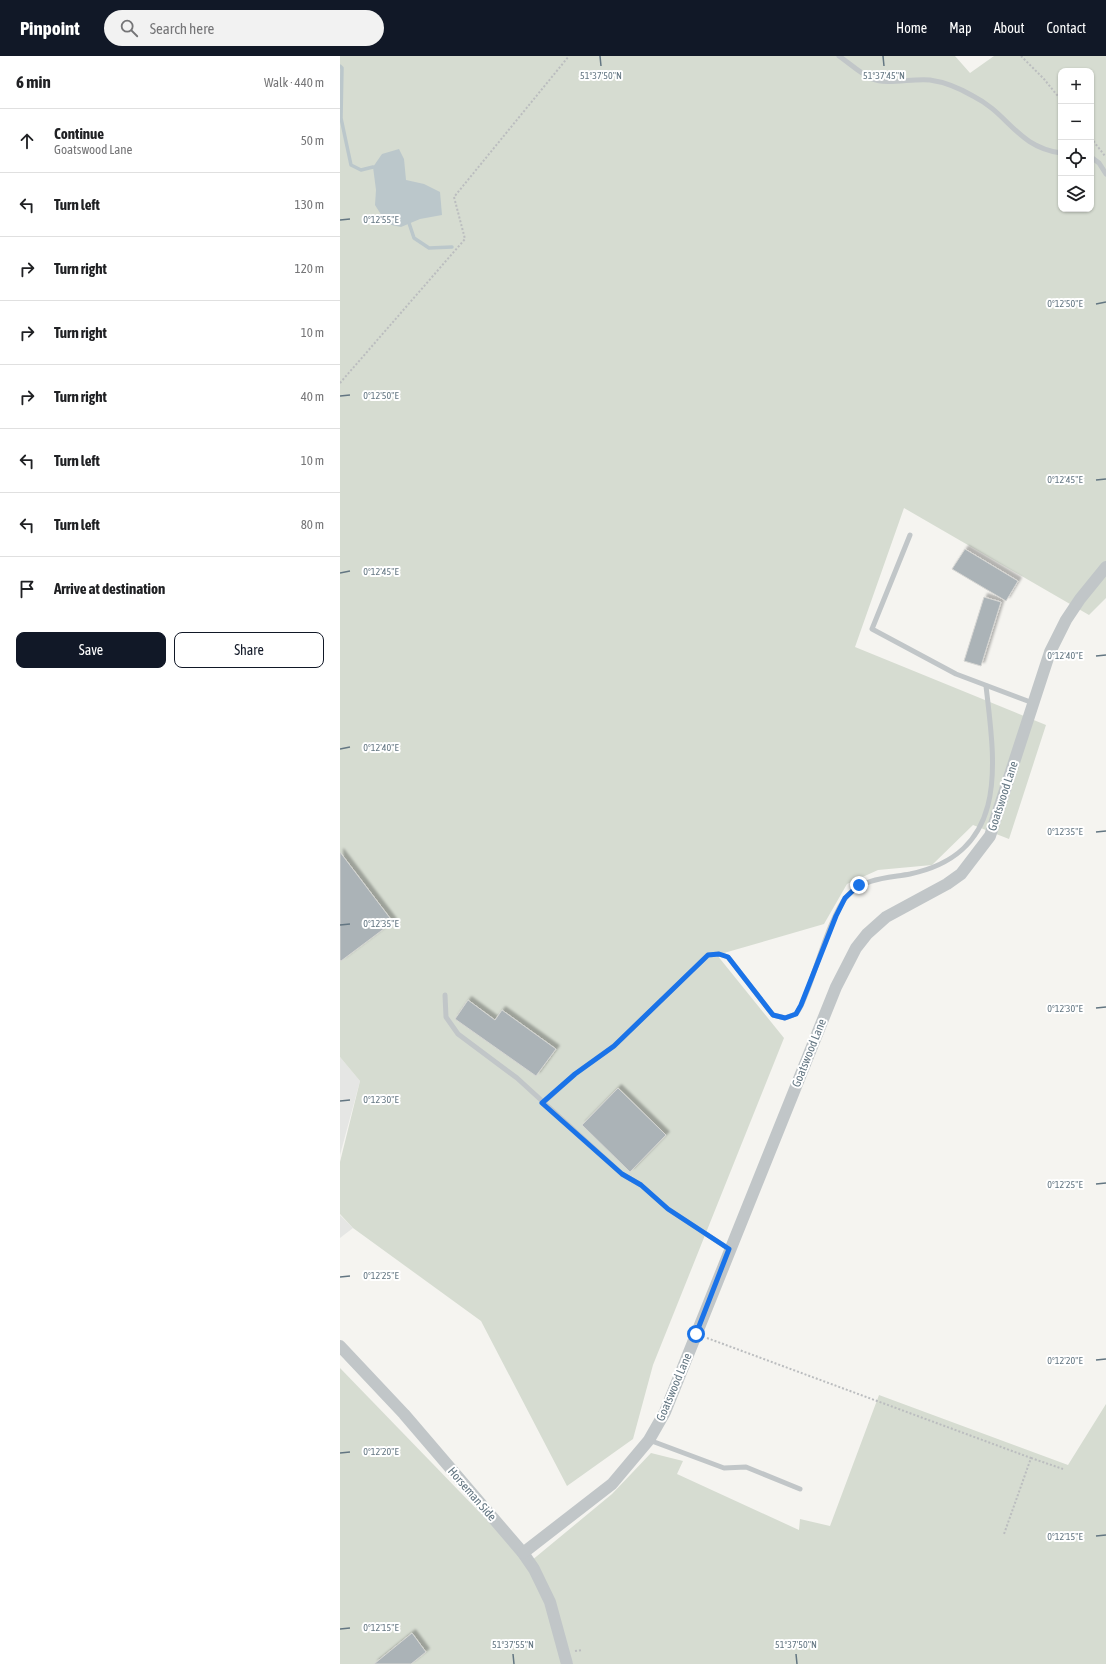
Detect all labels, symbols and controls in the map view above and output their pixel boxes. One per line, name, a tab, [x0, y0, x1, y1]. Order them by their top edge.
search box	[104, 10, 384, 46]
text: Pinpoint	[20, 17, 80, 39]
icon: search	[118, 17, 140, 39]
text: Search here	[150, 20, 214, 37]
text: Home	[896, 20, 927, 36]
text: Map	[949, 20, 972, 36]
text: About	[994, 20, 1025, 36]
text: Contact	[1047, 20, 1086, 36]
map controls	[1058, 68, 1094, 212]
button: +	[1058, 68, 1094, 104]
text: 51°37'50"N	[580, 70, 622, 81]
text: 51°37'45"N	[863, 70, 905, 81]
text: 6 min	[16, 72, 51, 92]
text: Walk · 440 m	[264, 75, 324, 90]
button: −	[1058, 104, 1094, 140]
text: Continue	[54, 125, 104, 142]
icon: ahead	[16, 130, 38, 152]
text: 50 m	[301, 133, 324, 148]
button: locate	[1058, 140, 1094, 176]
text: Goatswood Lane	[54, 142, 132, 157]
button: layers	[1058, 176, 1094, 212]
icon: left	[16, 194, 38, 216]
text: Turn left	[54, 196, 100, 213]
text: 130 m	[295, 197, 324, 212]
text: 0°12'55"E	[363, 214, 399, 225]
icon: right	[16, 258, 38, 280]
text: Turn right	[54, 260, 107, 277]
text: 120 m	[295, 261, 324, 276]
text: 0°12'50"E	[1047, 298, 1083, 309]
icon: right	[16, 322, 38, 344]
text: Turn right	[54, 324, 107, 341]
text: 10 m	[301, 325, 324, 340]
icon: right	[16, 386, 38, 408]
text: Turn right	[54, 388, 107, 405]
text: 40 m	[301, 389, 324, 404]
text: 0°12'50"E	[363, 390, 399, 401]
icon: left	[16, 450, 38, 472]
text: Turn left	[54, 452, 100, 469]
text: 10 m	[301, 453, 324, 468]
text: 0°12'45"E	[1047, 474, 1083, 485]
icon: left	[16, 514, 38, 536]
text: Turn left	[54, 516, 100, 533]
text: 80 m	[301, 517, 324, 532]
text: 0°12'45"E	[363, 566, 399, 577]
icon: arrive	[16, 578, 38, 600]
text: Arrive at destination	[54, 580, 165, 597]
button: Save	[16, 632, 166, 668]
button: Share	[174, 632, 324, 668]
text: 0°12'40"E	[1047, 650, 1083, 661]
text: 0°12'40"E	[363, 742, 399, 753]
street label: Goatswood Lane	[985, 759, 1021, 833]
text: 0°12'35"E	[1047, 826, 1083, 837]
route end	[850, 876, 868, 894]
text: 0°12'35"E	[363, 918, 399, 929]
text: 0°12'30"E	[1047, 1003, 1083, 1014]
street label: Goatswood Lane	[789, 1017, 829, 1089]
text: 0°12'30"E	[363, 1094, 399, 1105]
text: 0°12'25"E	[1047, 1179, 1083, 1190]
text: 0°12'25"E	[363, 1270, 399, 1281]
route start	[687, 1325, 705, 1343]
street label: Goatswood Lane	[653, 1351, 695, 1423]
text: 0°12'20"E	[1047, 1355, 1083, 1366]
text: 0°12'20"E	[363, 1446, 399, 1457]
street label: Horseman Side	[445, 1464, 499, 1524]
text: 0°12'15"E	[1047, 1531, 1083, 1542]
text: 0°12'15"E	[363, 1622, 399, 1633]
text: 51°37'55"N	[492, 1639, 534, 1650]
text: 51°37'50"N	[775, 1639, 817, 1650]

